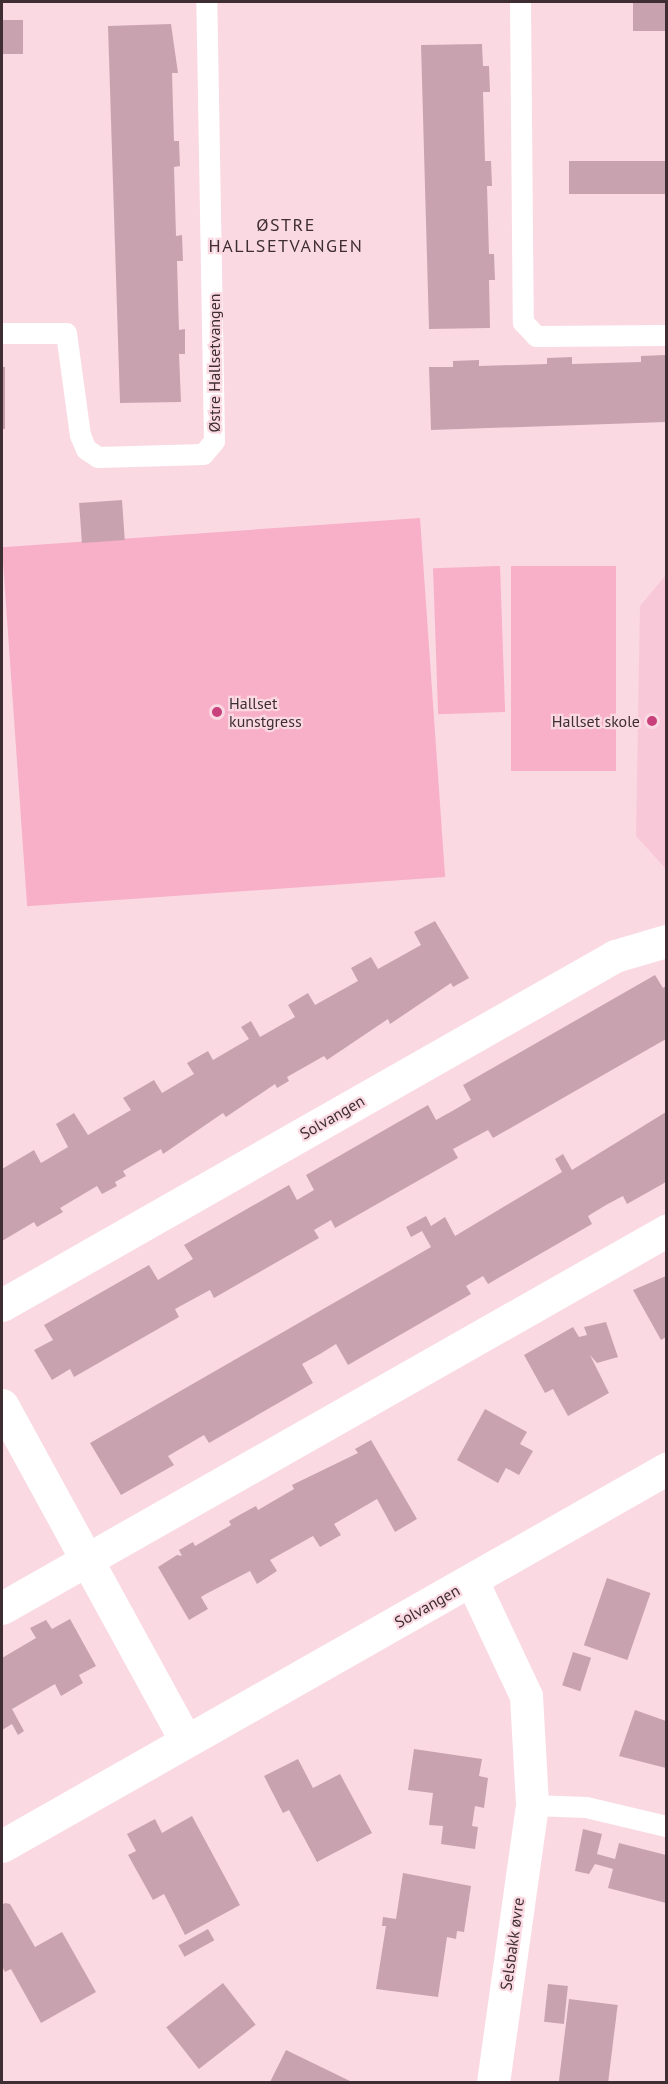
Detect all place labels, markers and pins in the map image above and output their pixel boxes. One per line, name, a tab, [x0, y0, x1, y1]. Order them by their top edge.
place label: Hallset kunstgress	[229, 693, 302, 731]
marker: Hallset kunstgress	[210, 705, 224, 719]
place label: Hallset skole	[552, 711, 640, 731]
marker: Hallset skole	[645, 714, 659, 728]

